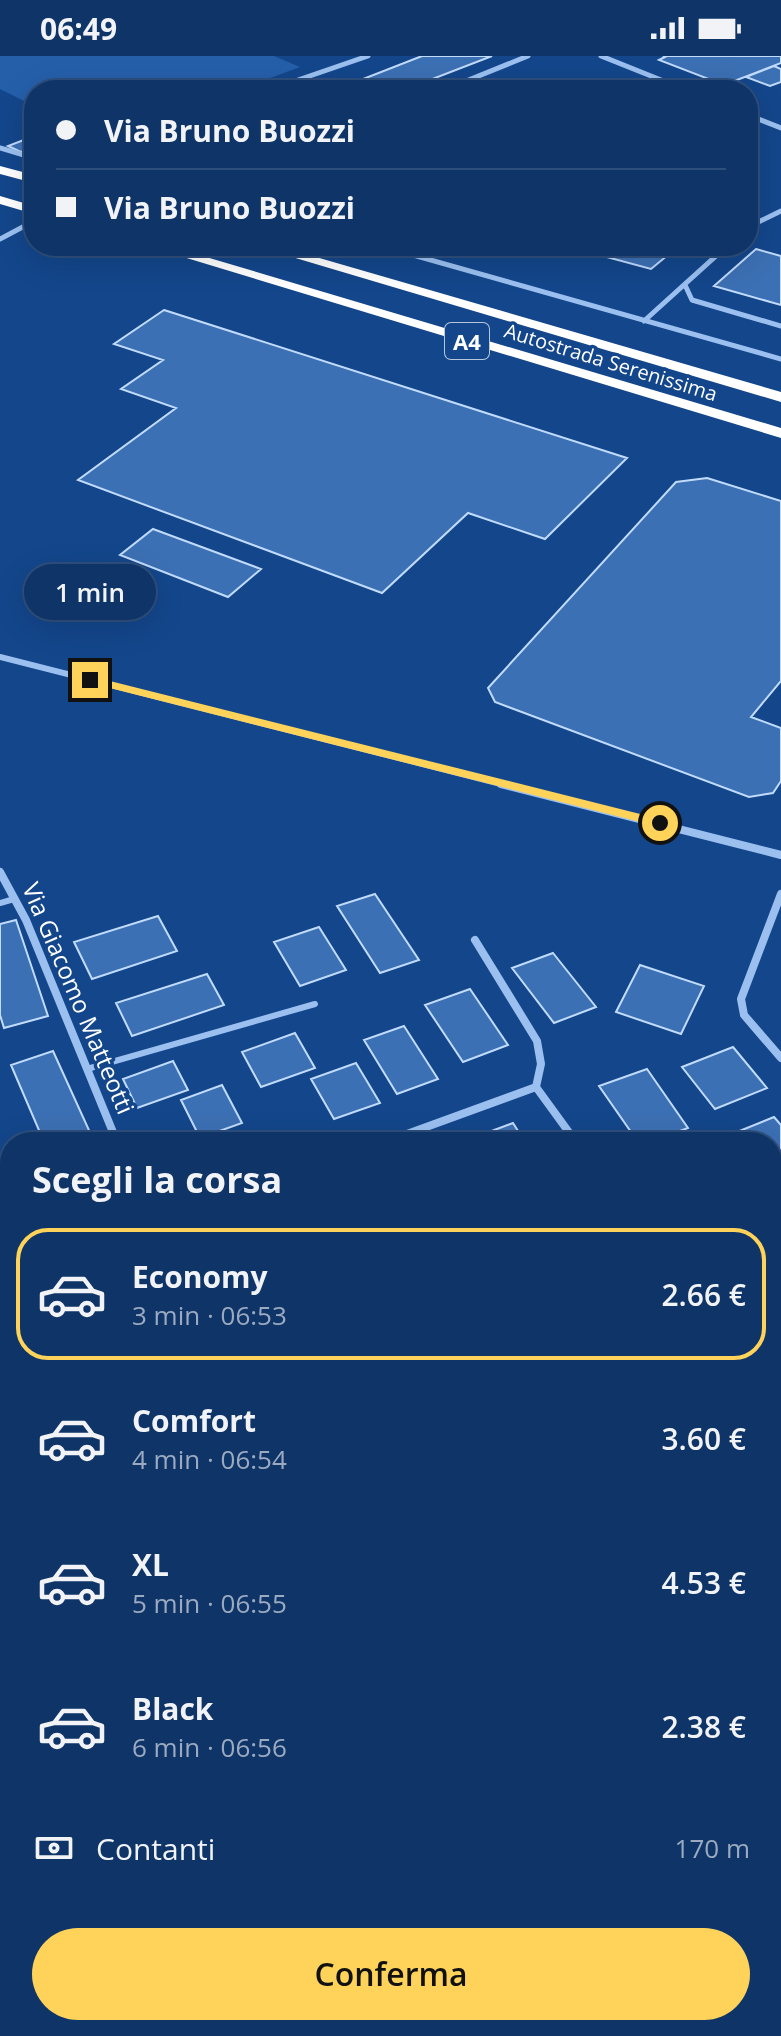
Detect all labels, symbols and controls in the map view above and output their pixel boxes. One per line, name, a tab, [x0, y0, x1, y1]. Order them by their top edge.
text: 06:49	[40, 8, 117, 49]
text: Via Bruno Buozzi	[104, 110, 355, 151]
text: Via Bruno Buozzi	[104, 187, 355, 228]
street label: Autostrada Serenissima	[501, 317, 721, 407]
road number: A4	[445, 323, 489, 359]
callout: 1 min	[24, 564, 156, 620]
text: 1 min	[55, 574, 125, 610]
route end	[72, 662, 108, 698]
route start	[642, 805, 678, 841]
street label: Via Giacomo Matteotti	[15, 877, 143, 1119]
text: Scegli la corsa	[32, 1155, 282, 1204]
text: Economy	[132, 1256, 268, 1297]
icon: car	[36, 1258, 108, 1330]
text: 2.66 €	[661, 1274, 746, 1315]
text: 3 min · 06:53	[132, 1297, 287, 1333]
text: Comfort	[132, 1400, 256, 1441]
icon: car	[36, 1402, 108, 1474]
text: 3.60 €	[661, 1418, 746, 1459]
text: 4 min · 06:54	[132, 1441, 287, 1477]
text: XL	[132, 1544, 169, 1585]
icon: car	[36, 1546, 108, 1618]
text: 4.53 €	[661, 1562, 746, 1603]
text: 5 min · 06:55	[132, 1585, 287, 1621]
text: Black	[132, 1688, 213, 1729]
icon: car	[36, 1690, 108, 1762]
text: 2.38 €	[661, 1706, 746, 1747]
text: 6 min · 06:56	[132, 1729, 287, 1765]
icon: cash	[32, 1826, 76, 1870]
text: Contanti	[96, 1828, 215, 1869]
text: 170 m	[675, 1830, 750, 1866]
button: Conferma	[32, 1928, 750, 2020]

